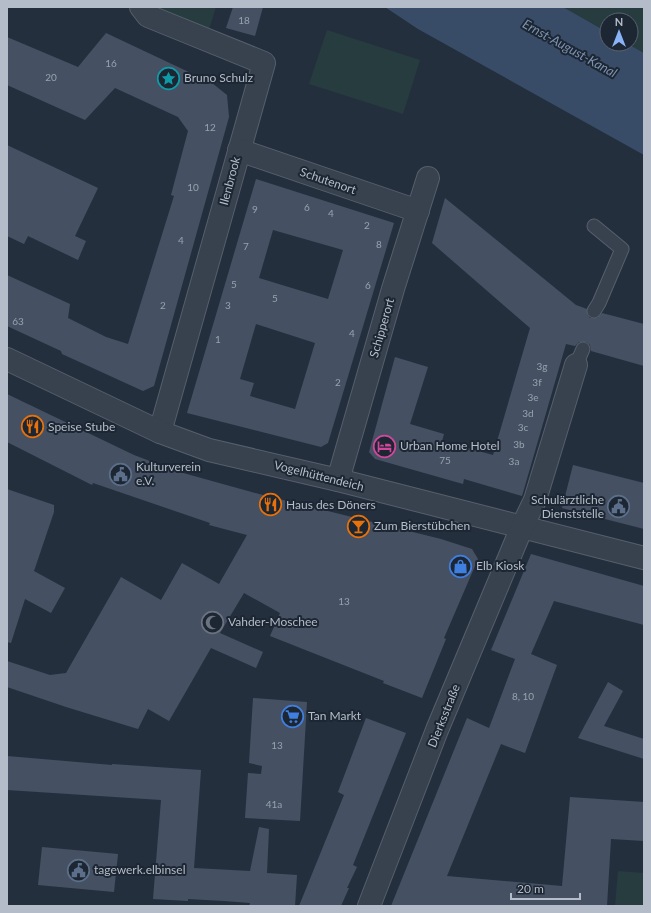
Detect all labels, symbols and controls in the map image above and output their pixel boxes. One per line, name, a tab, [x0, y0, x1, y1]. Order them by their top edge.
north arrow	[599, 12, 639, 52]
house number: 18	[238, 14, 250, 26]
water label: Ernst-August-Kanal	[520, 15, 620, 81]
text: N	[615, 15, 623, 28]
house number: 16	[105, 57, 117, 69]
place icon: Bruno Schulz	[156, 65, 182, 91]
place label: Bruno Schulz	[184, 70, 254, 85]
house number: 20	[45, 71, 57, 83]
house number: 12	[204, 121, 216, 133]
street label: Ilenbrook	[216, 154, 243, 207]
street label: Schutenort	[298, 164, 359, 197]
house number: 10	[187, 181, 199, 193]
house number: 6	[304, 201, 310, 213]
house number: 9	[252, 203, 258, 215]
house number: 4	[328, 207, 334, 219]
house number: 2	[364, 219, 370, 231]
house number: 4	[178, 234, 184, 246]
house number: 8	[376, 238, 382, 250]
house number: 7	[243, 240, 249, 252]
house number: 5	[231, 278, 237, 290]
house number: 6	[365, 279, 371, 291]
house number: 5	[272, 292, 278, 304]
street label: Schipperort	[366, 296, 397, 359]
house number: 2	[160, 299, 166, 311]
house number: 3	[225, 299, 231, 311]
house number: 63	[12, 315, 24, 327]
house number: 4	[349, 327, 355, 339]
house number: 1	[215, 333, 221, 345]
house number: 3g	[536, 360, 548, 372]
house number: 2	[335, 376, 341, 388]
house number: 3f	[532, 376, 542, 388]
house number: 3e	[527, 391, 539, 403]
house number: 3d	[522, 407, 534, 419]
restaurant icon: Speise Stube	[20, 414, 46, 440]
place label: Speise Stube	[48, 419, 115, 434]
house number: 3c	[518, 421, 529, 433]
hotel icon: Urban Home Hotel	[372, 433, 398, 459]
place label: Urban Home Hotel	[400, 438, 500, 453]
house number: 3b	[513, 438, 525, 450]
house number: 75	[439, 454, 451, 466]
house number: 3a	[509, 455, 519, 467]
street label: Vogelhüttendeich	[273, 457, 366, 494]
place label: Kulturverein e.V.	[136, 459, 201, 488]
public building icon: Kulturverein e.V.	[107, 461, 133, 487]
restaurant icon: Haus des Döners	[257, 492, 283, 518]
place label: Schulärztliche Dienststelle	[531, 492, 604, 521]
public building icon: Schulärztliche Dienststelle	[606, 494, 632, 520]
place label: Haus des Döners	[286, 497, 376, 512]
bar icon: Zum Bierstübchen	[346, 513, 372, 539]
place label: Zum Bierstübchen	[374, 518, 470, 533]
shop icon: Elb Kiosk	[447, 553, 473, 579]
place label: Elb Kiosk	[476, 558, 525, 573]
house number: 13	[338, 595, 350, 607]
mosque icon: Vahder-Moschee	[199, 609, 225, 635]
place label: Vahder-Moschee	[228, 614, 318, 629]
street label: Dierksstraße	[424, 682, 463, 750]
house number: 8, 10	[512, 690, 534, 702]
supermarket icon: Tan Markt	[280, 703, 306, 729]
place label: Tan Markt	[308, 708, 362, 723]
house number: 13	[271, 739, 283, 751]
house number: 41a	[266, 798, 282, 810]
public building icon: tagewerk.elbinsel	[65, 857, 91, 883]
place label: tagewerk.elbinsel	[94, 862, 186, 877]
scale bar	[511, 875, 580, 901]
text: 20 m	[517, 881, 544, 896]

